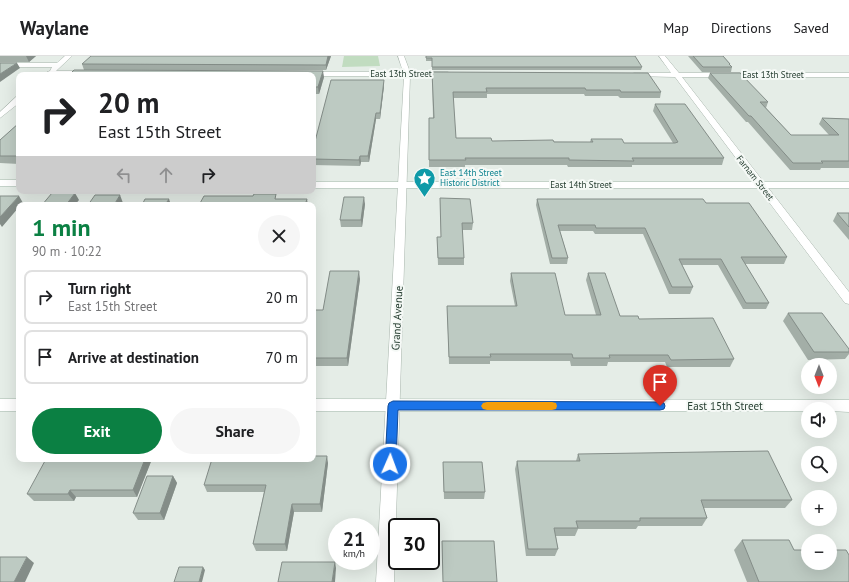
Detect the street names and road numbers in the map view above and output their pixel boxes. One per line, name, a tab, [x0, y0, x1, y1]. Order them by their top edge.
street label: East 13th Street	[370, 68, 432, 79]
street label: East 13th Street	[742, 69, 804, 80]
street label: Farnam Street	[734, 153, 776, 202]
street label: East 14th Street	[550, 179, 612, 190]
street label: Grand Avenue	[388, 285, 406, 351]
street label: East 15th Street	[687, 399, 763, 413]

